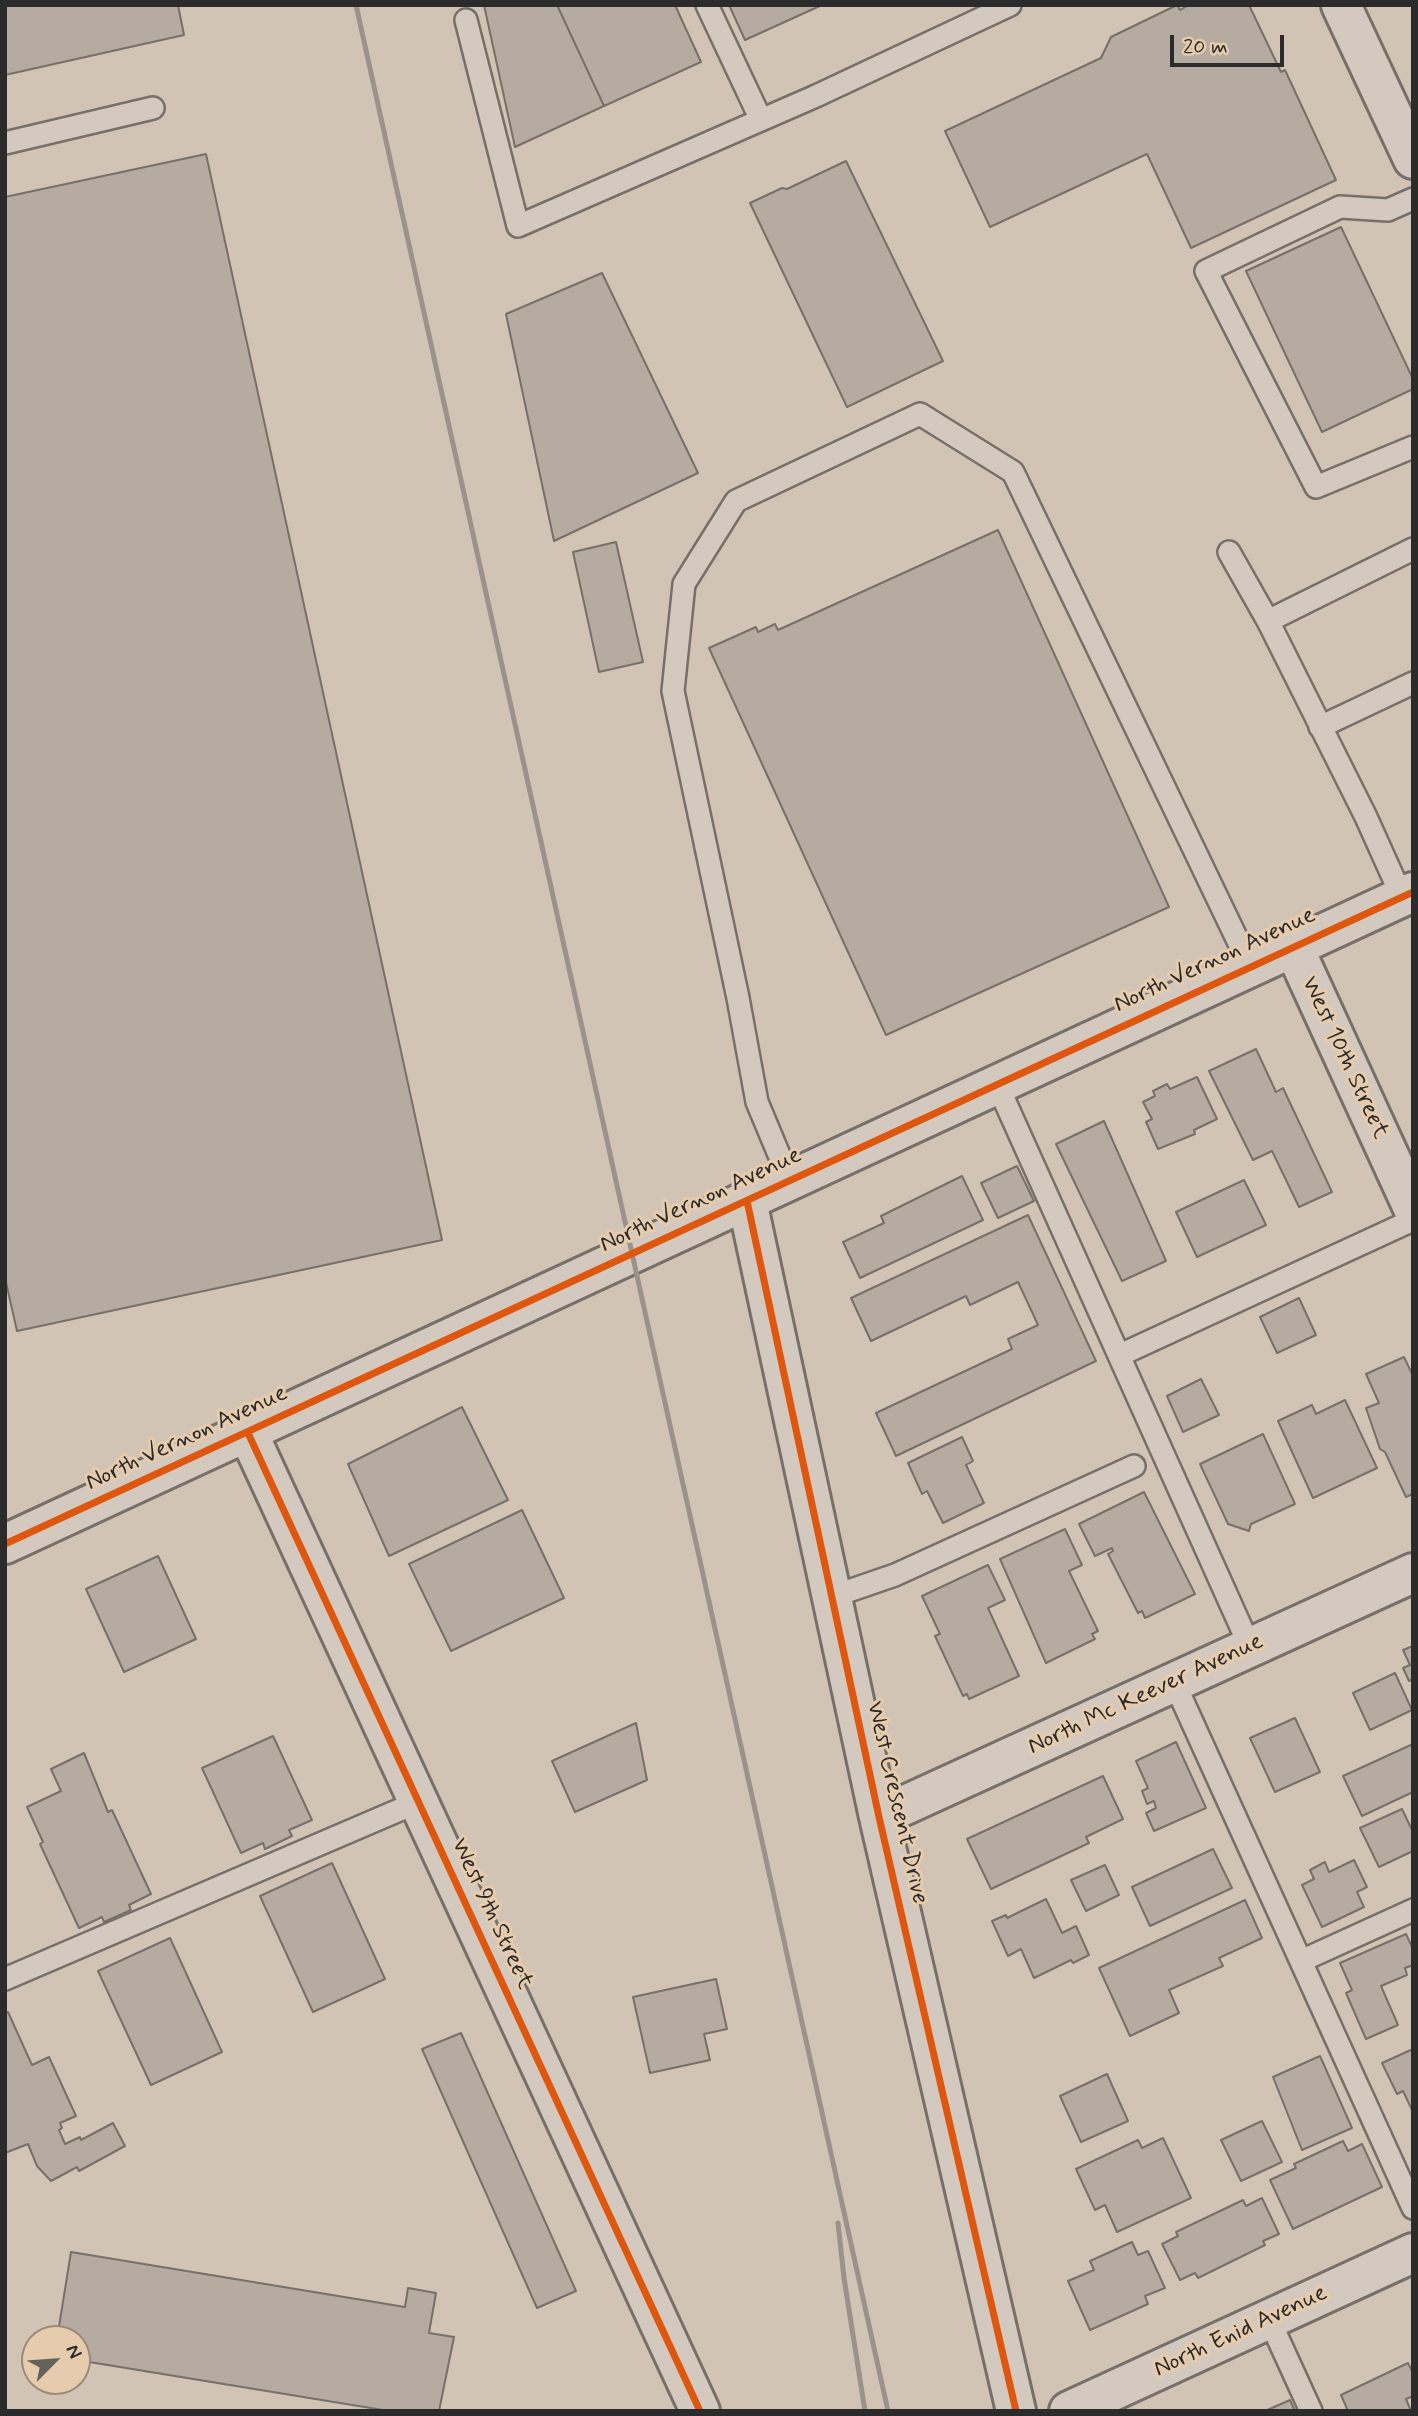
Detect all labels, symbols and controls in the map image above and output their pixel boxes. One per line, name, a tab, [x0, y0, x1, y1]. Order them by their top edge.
scale bar	[1173, 21, 1287, 65]
text: 20 m	[1183, 33, 1228, 61]
street label: North Vernon Avenue	[1110, 902, 1320, 1020]
street label: West 10th Street	[1294, 972, 1394, 1144]
street label: North Vernon Avenue	[596, 1142, 806, 1260]
street label: North Vernon Avenue	[82, 1380, 292, 1498]
street label: North Mc Keever Avenue	[1024, 1628, 1268, 1762]
street label: West Crescent Drive	[859, 1699, 933, 1907]
street label: West 9th Street	[444, 1834, 538, 1994]
street label: North Enid Avenue	[1150, 2279, 1332, 2385]
north arrow	[21, 2325, 91, 2395]
text: N	[60, 2341, 88, 2363]

